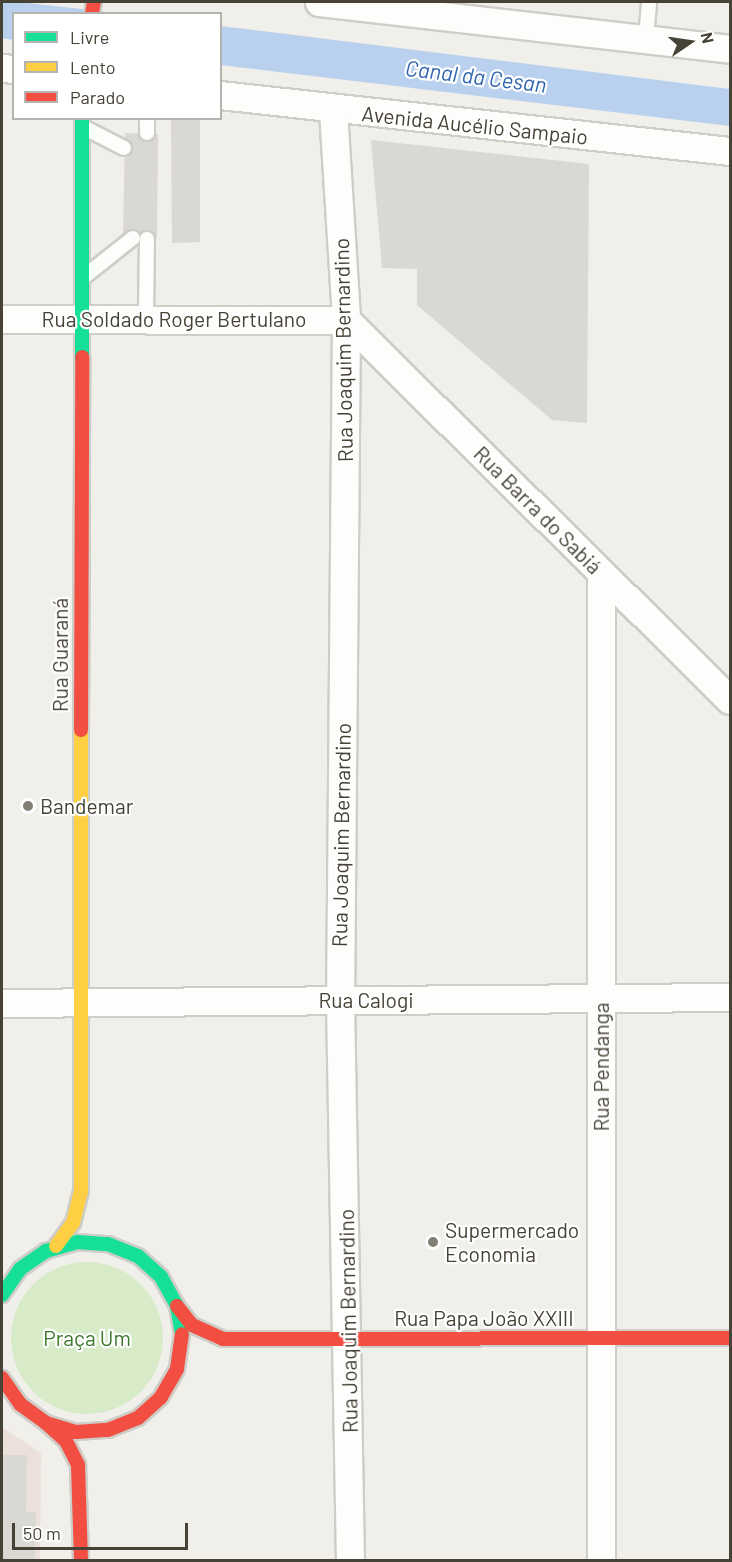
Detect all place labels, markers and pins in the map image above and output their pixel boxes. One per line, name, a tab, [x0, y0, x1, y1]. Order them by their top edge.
place label: Bandemar	[40, 793, 133, 819]
marker: Bandemar	[21, 799, 35, 813]
place label: Supermercado Economia	[445, 1217, 579, 1267]
marker: Supermercado Economia	[426, 1235, 440, 1249]

